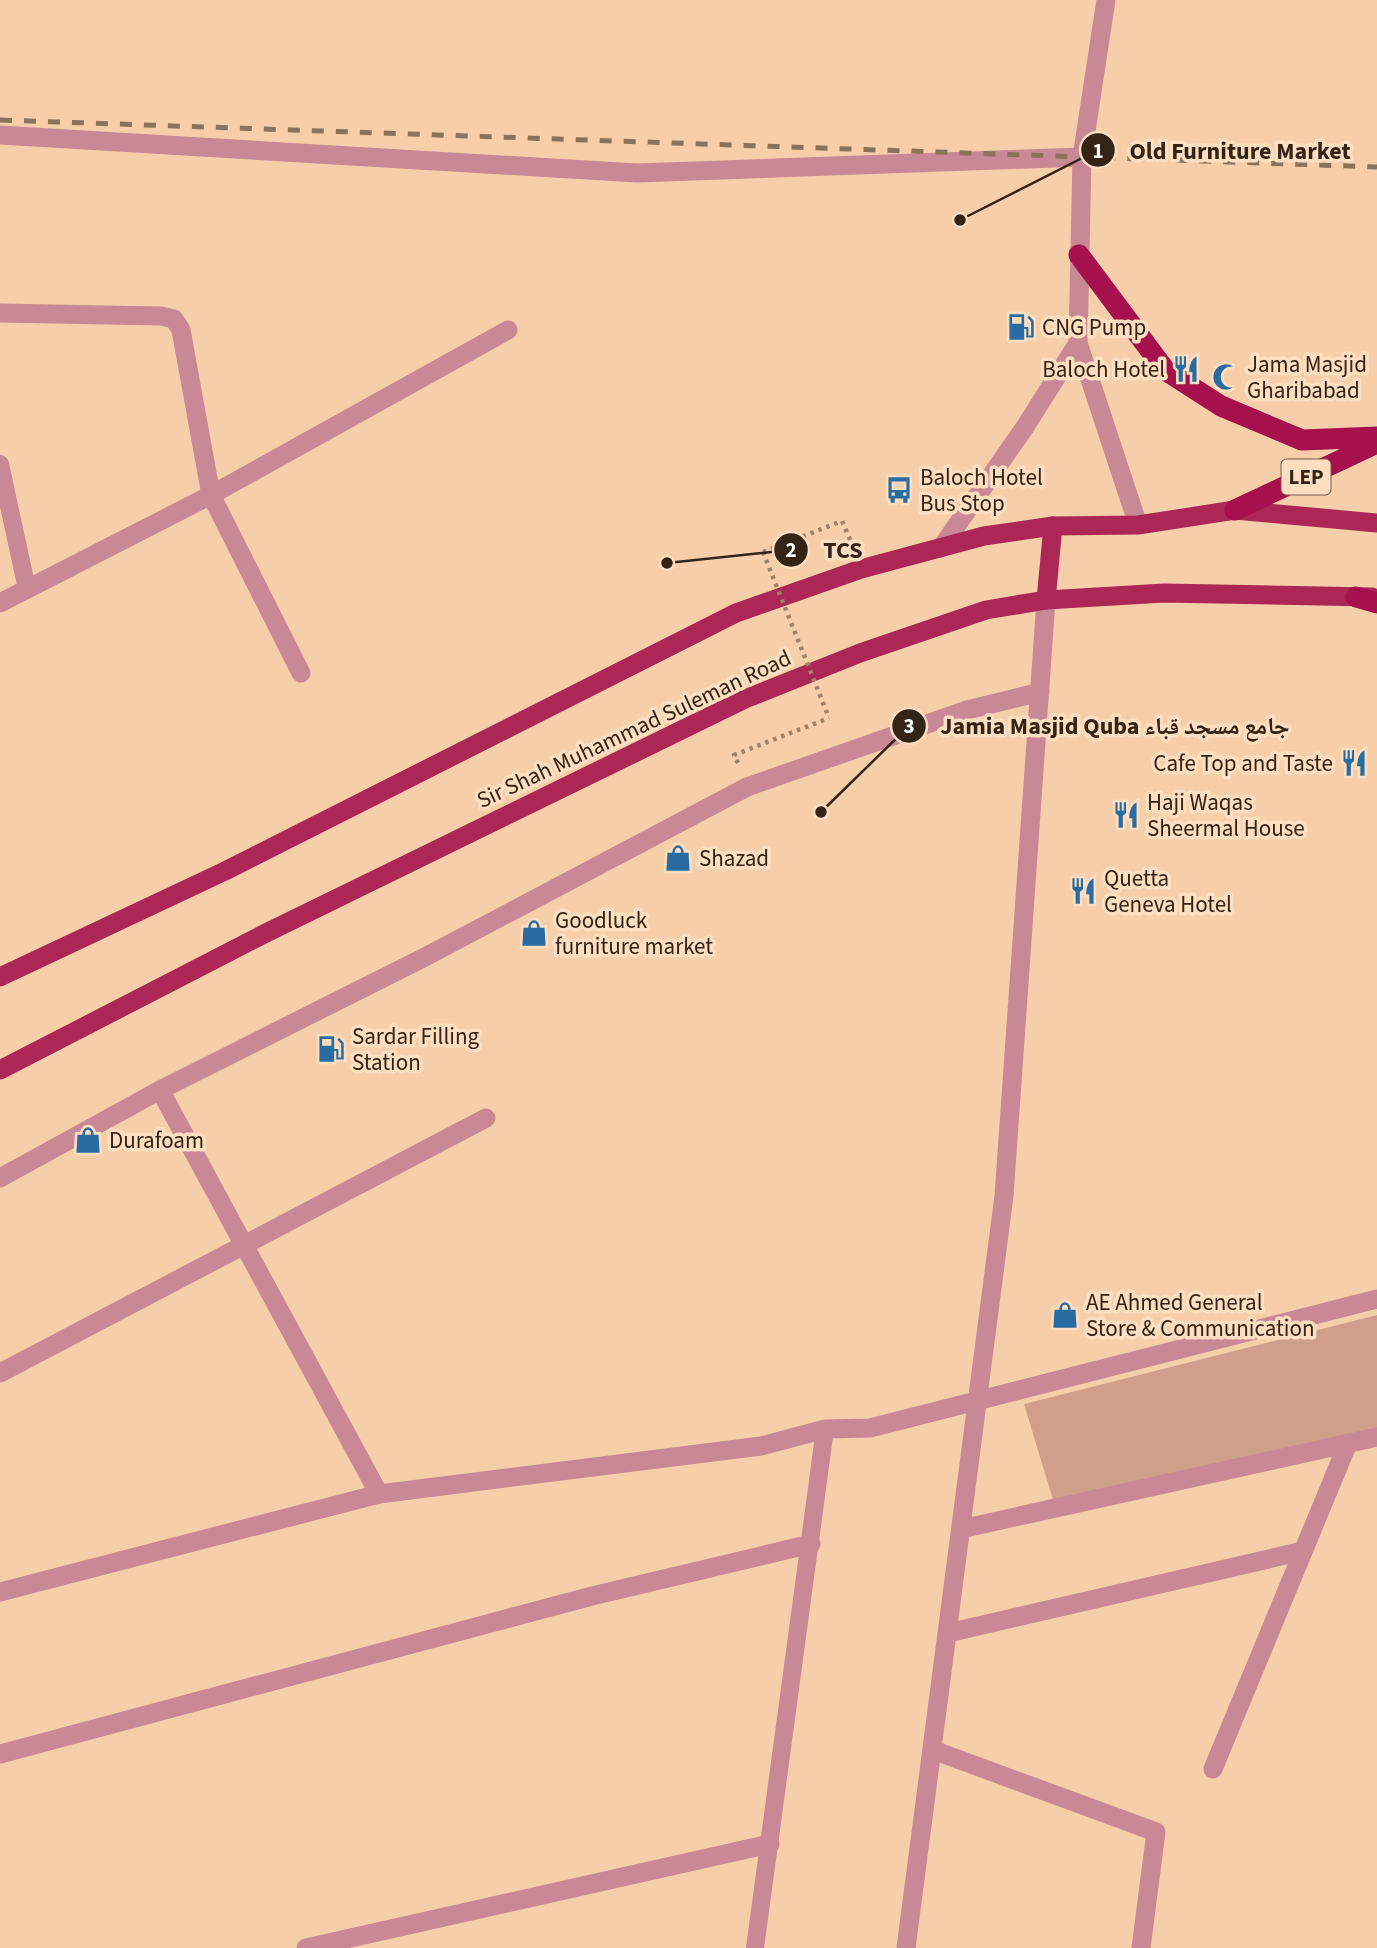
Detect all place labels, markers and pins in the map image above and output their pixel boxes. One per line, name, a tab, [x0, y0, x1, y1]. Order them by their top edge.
callout: Old Furniture Market	[1080, 128, 1365, 173]
place label: CNG Pump	[1042, 311, 1146, 344]
fuel station icon: CNG Pump	[1006, 312, 1036, 342]
place label: Jama Masjid Gharibabad	[1247, 348, 1367, 407]
place label: Baloch Hotel	[1042, 353, 1165, 386]
restaurant icon: Baloch Hotel	[1171, 354, 1201, 384]
mosque icon: Jama Masjid Gharibabad	[1211, 362, 1241, 392]
place label: Baloch Hotel Bus Stop	[920, 461, 1043, 520]
bus stop icon: Baloch Hotel Bus Stop	[884, 475, 914, 505]
callout: TCS	[774, 527, 876, 572]
callout: Jamia Masjid Quba جامع مسجد قباء	[891, 703, 1304, 748]
place label: Cafe Top and Taste	[1153, 747, 1333, 780]
restaurant icon: Cafe Top and Taste	[1339, 748, 1369, 778]
place label: Haji Waqas Sheermal House	[1147, 786, 1305, 845]
restaurant icon: Haji Waqas Sheermal House	[1111, 800, 1141, 830]
place label: Shazad	[699, 842, 769, 875]
shop icon: Shazad	[663, 843, 693, 873]
place label: Quetta Geneva Hotel	[1104, 862, 1232, 921]
restaurant icon: Quetta Geneva Hotel	[1068, 876, 1098, 906]
place label: Goodluck furniture market	[555, 904, 713, 963]
shop icon: Goodluck furniture market	[519, 918, 549, 948]
place label: Sardar Filling Station	[352, 1020, 480, 1079]
fuel station icon: Sardar Filling Station	[316, 1034, 346, 1064]
place label: Durafoam	[109, 1124, 204, 1157]
shop icon: Durafoam	[73, 1125, 103, 1155]
place label: AE Ahmed General Store & Communication	[1086, 1286, 1315, 1345]
shop icon: AE Ahmed General Store & Communication	[1050, 1300, 1080, 1330]

